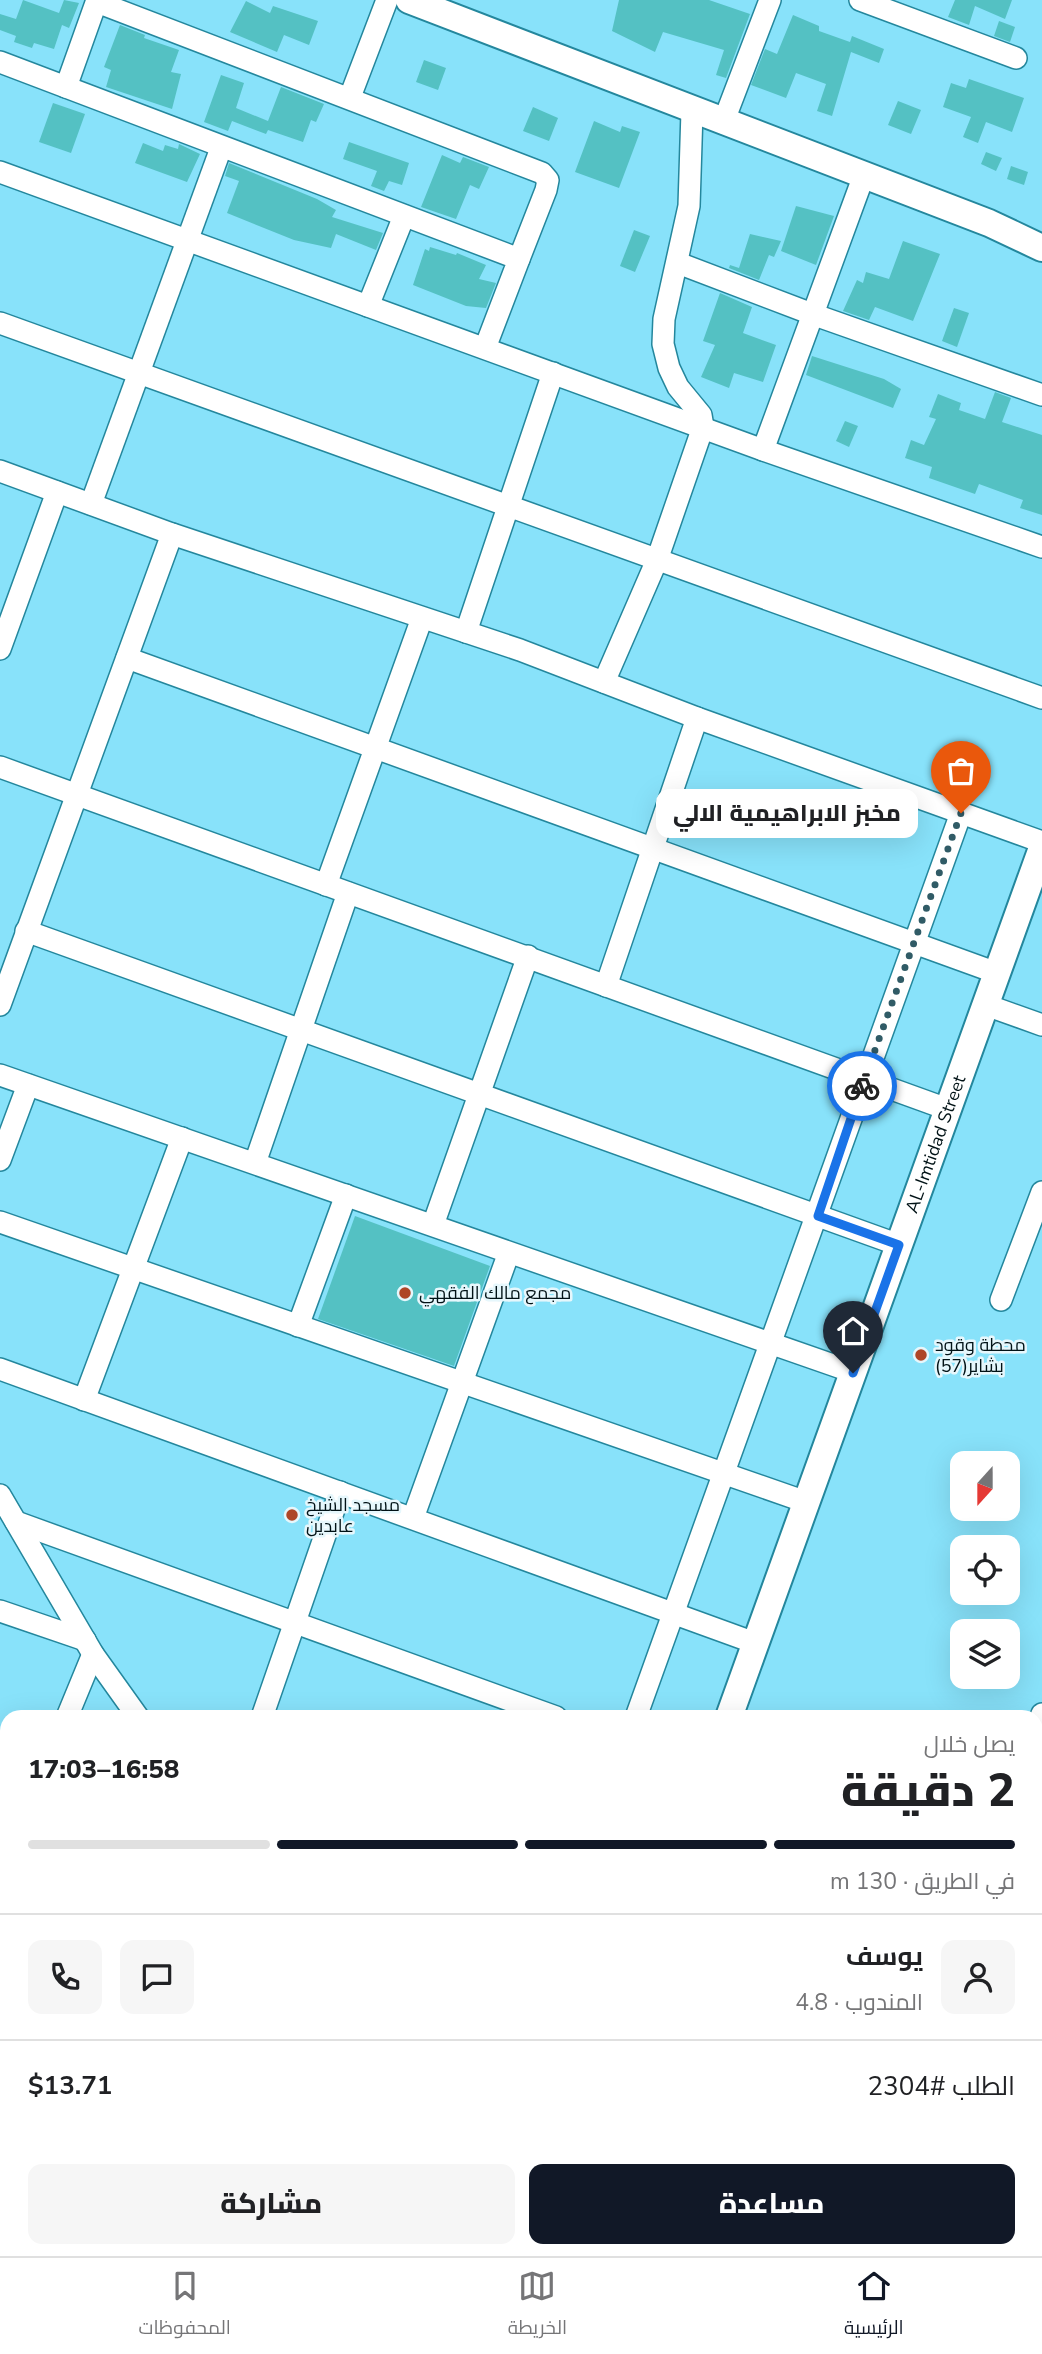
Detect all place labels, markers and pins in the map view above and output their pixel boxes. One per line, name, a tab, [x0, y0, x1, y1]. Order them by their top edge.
pin	[931, 741, 991, 813]
callout: مخبز الابراهيمية الالي	[656, 788, 919, 838]
place label: مجمع مالك الفقهي	[419, 1281, 571, 1307]
marker: مجمع مالك الفقهي	[397, 1285, 413, 1301]
pin	[823, 1301, 883, 1373]
place label: محطة وقود بشاير(57)	[935, 1333, 1026, 1378]
marker: محطة وقود بشاير(57)	[913, 1347, 929, 1363]
place label: مسجد الشيخ عابدين	[306, 1493, 400, 1538]
marker: مسجد الشيخ عابدين	[284, 1507, 300, 1523]

